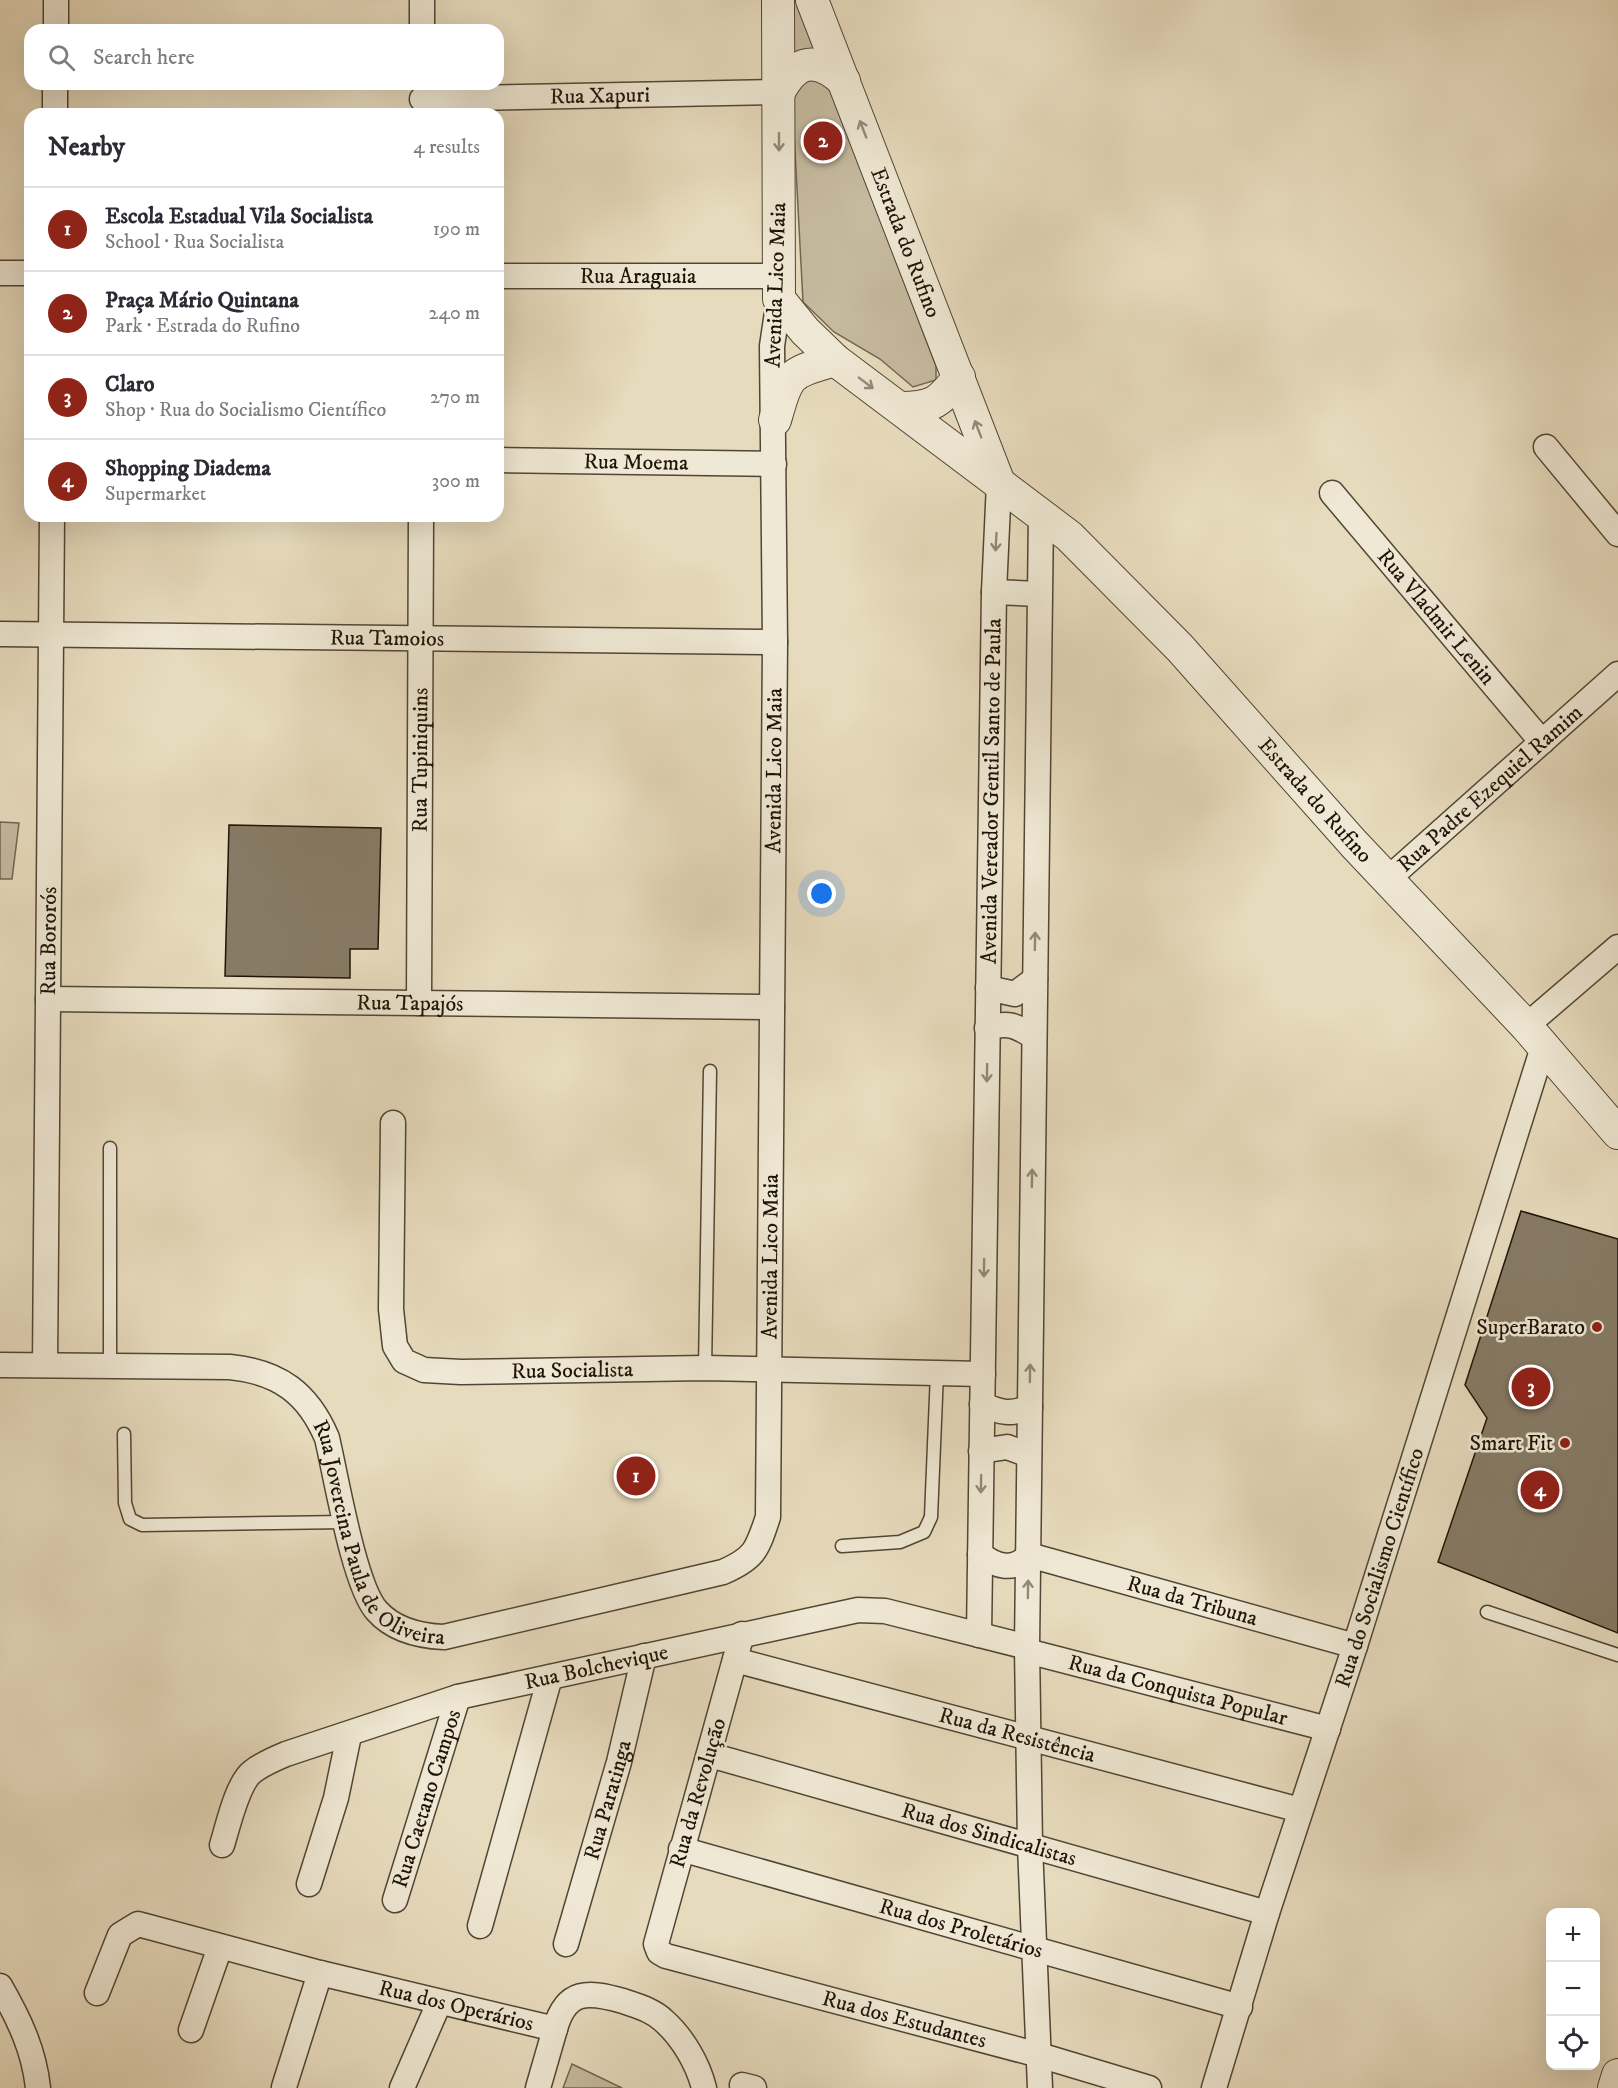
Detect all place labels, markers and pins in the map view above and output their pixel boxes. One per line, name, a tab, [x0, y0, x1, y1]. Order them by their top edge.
pin: 2	[804, 118, 842, 164]
place label: SuperBarato	[1476, 1314, 1585, 1341]
marker: SuperBarato	[1590, 1320, 1604, 1334]
pin: 3	[1512, 1364, 1550, 1410]
place label: Smart Fit	[1470, 1430, 1553, 1457]
marker: Smart Fit	[1558, 1436, 1572, 1450]
pin: 1	[616, 1454, 656, 1498]
pin: 4	[1520, 1468, 1560, 1512]

